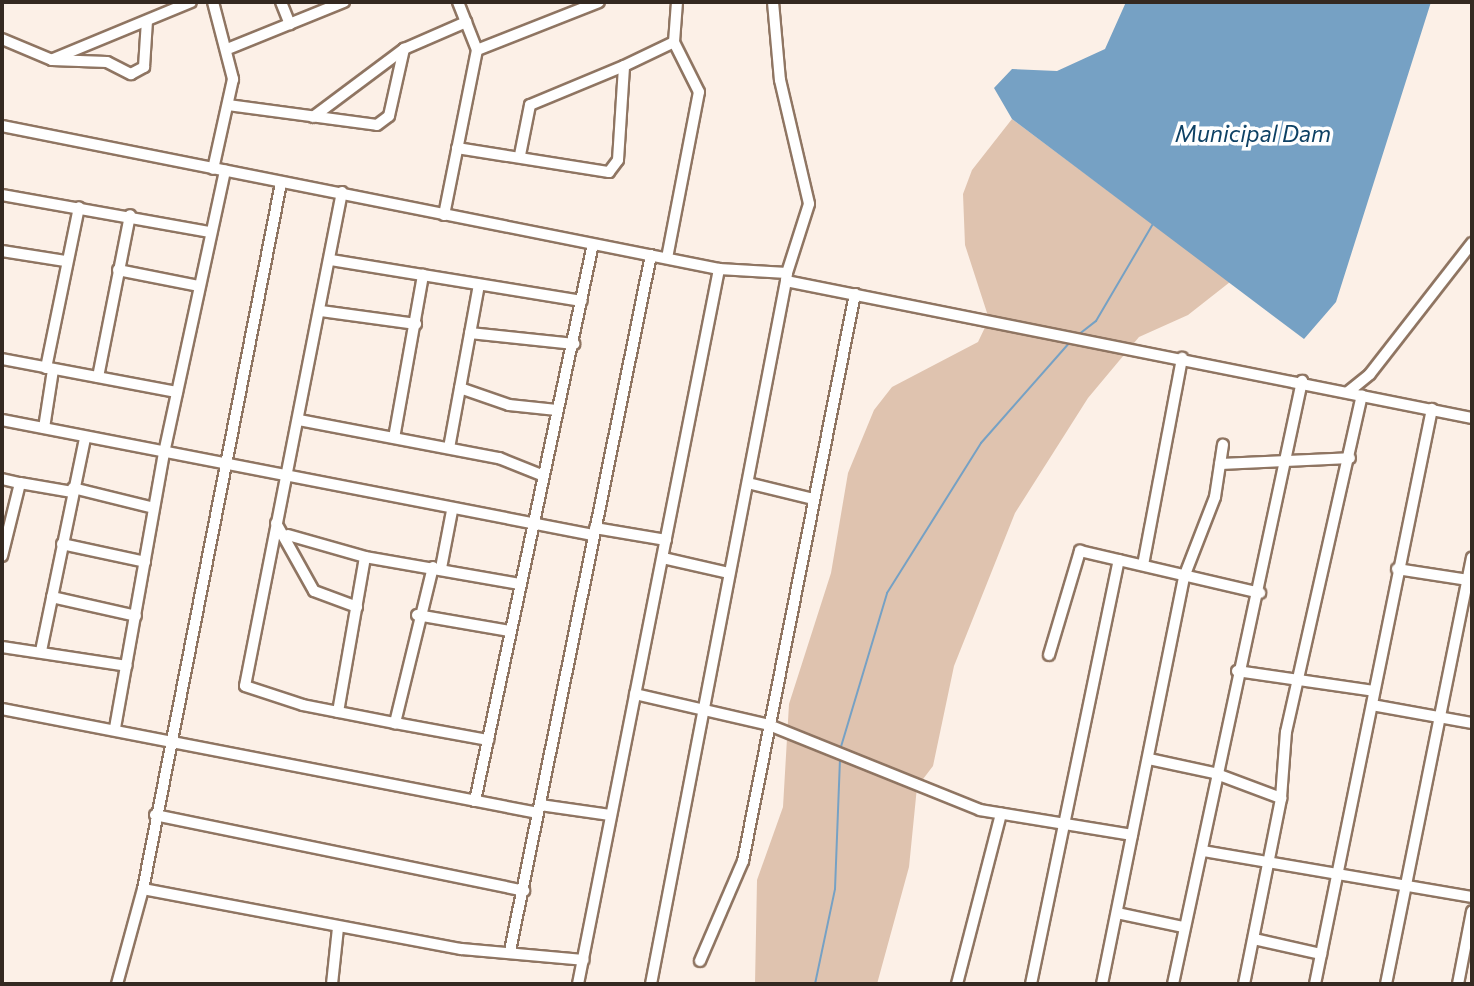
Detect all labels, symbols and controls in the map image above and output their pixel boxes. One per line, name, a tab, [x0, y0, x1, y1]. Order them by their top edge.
water label: Municipal Dam	[1175, 119, 1331, 147]

